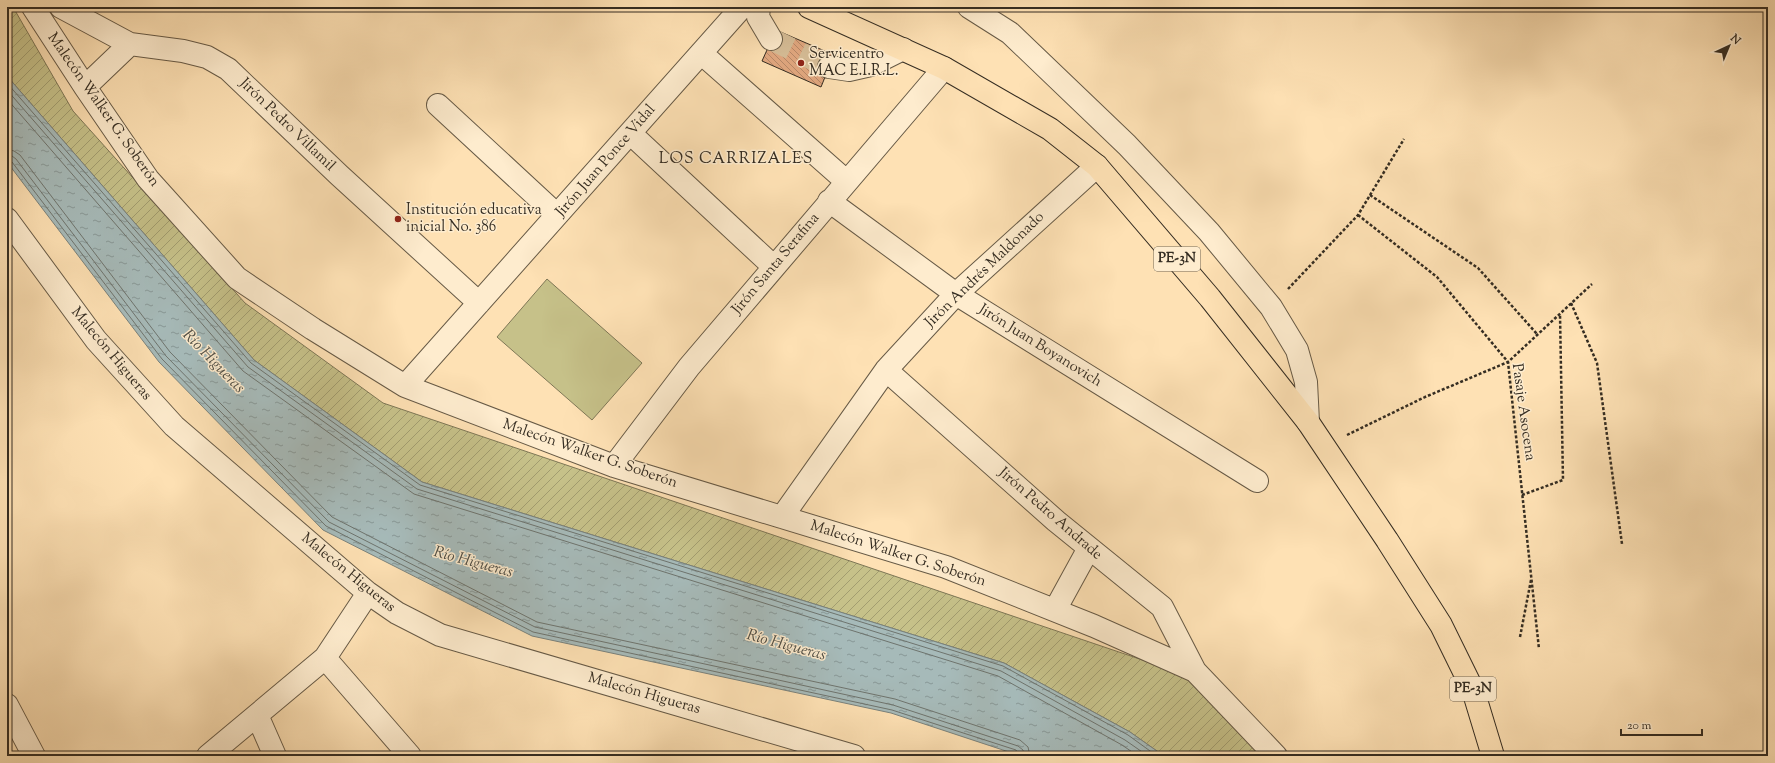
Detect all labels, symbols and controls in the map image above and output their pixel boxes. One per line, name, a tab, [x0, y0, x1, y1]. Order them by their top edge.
north arrow	[1709, 26, 1749, 66]
street label: Malecón Walker G. Soberón	[42, 29, 164, 191]
text: N	[1726, 30, 1744, 48]
place label: Servicentro MAC E.I.R.L.	[809, 44, 898, 82]
marker: Servicentro MAC E.I.R.L.	[796, 58, 806, 68]
street label: Jirón Pedro Villamil	[234, 73, 340, 176]
street label: Jirón Juan Ponce Vidal	[550, 100, 661, 223]
district label: LOS CARRIZALES	[659, 148, 813, 171]
place label: Institución educativa inicial No. 386	[406, 200, 542, 238]
street label: Jirón Andrés Maldonado	[920, 207, 1049, 333]
street label: Jirón Santa Serafina	[727, 209, 825, 320]
marker: Institución educativa inicial No. 386	[393, 214, 403, 224]
road number: PE-3N	[1154, 247, 1200, 271]
street label: Jirón Juan Boyanovich	[973, 299, 1106, 393]
street label: Malecón Higueras	[66, 303, 156, 405]
water label: Río Higueras	[177, 325, 249, 399]
street label: Pasaje Asocena	[1506, 362, 1540, 462]
street label: Malecón Walker G. Soberón	[500, 414, 680, 494]
street label: Jirón Pedro Andrade	[993, 462, 1106, 565]
street label: Malecón Walker G. Soberón	[807, 516, 989, 592]
street label: Malecón Higueras	[296, 528, 400, 618]
water label: Río Higueras	[431, 541, 515, 585]
water label: Río Higueras	[744, 624, 828, 668]
street label: Malecón Higueras	[585, 668, 703, 720]
road number: PE-3N	[1450, 677, 1496, 701]
scale bar	[1621, 711, 1702, 737]
text: 20 m	[1627, 717, 1652, 735]

